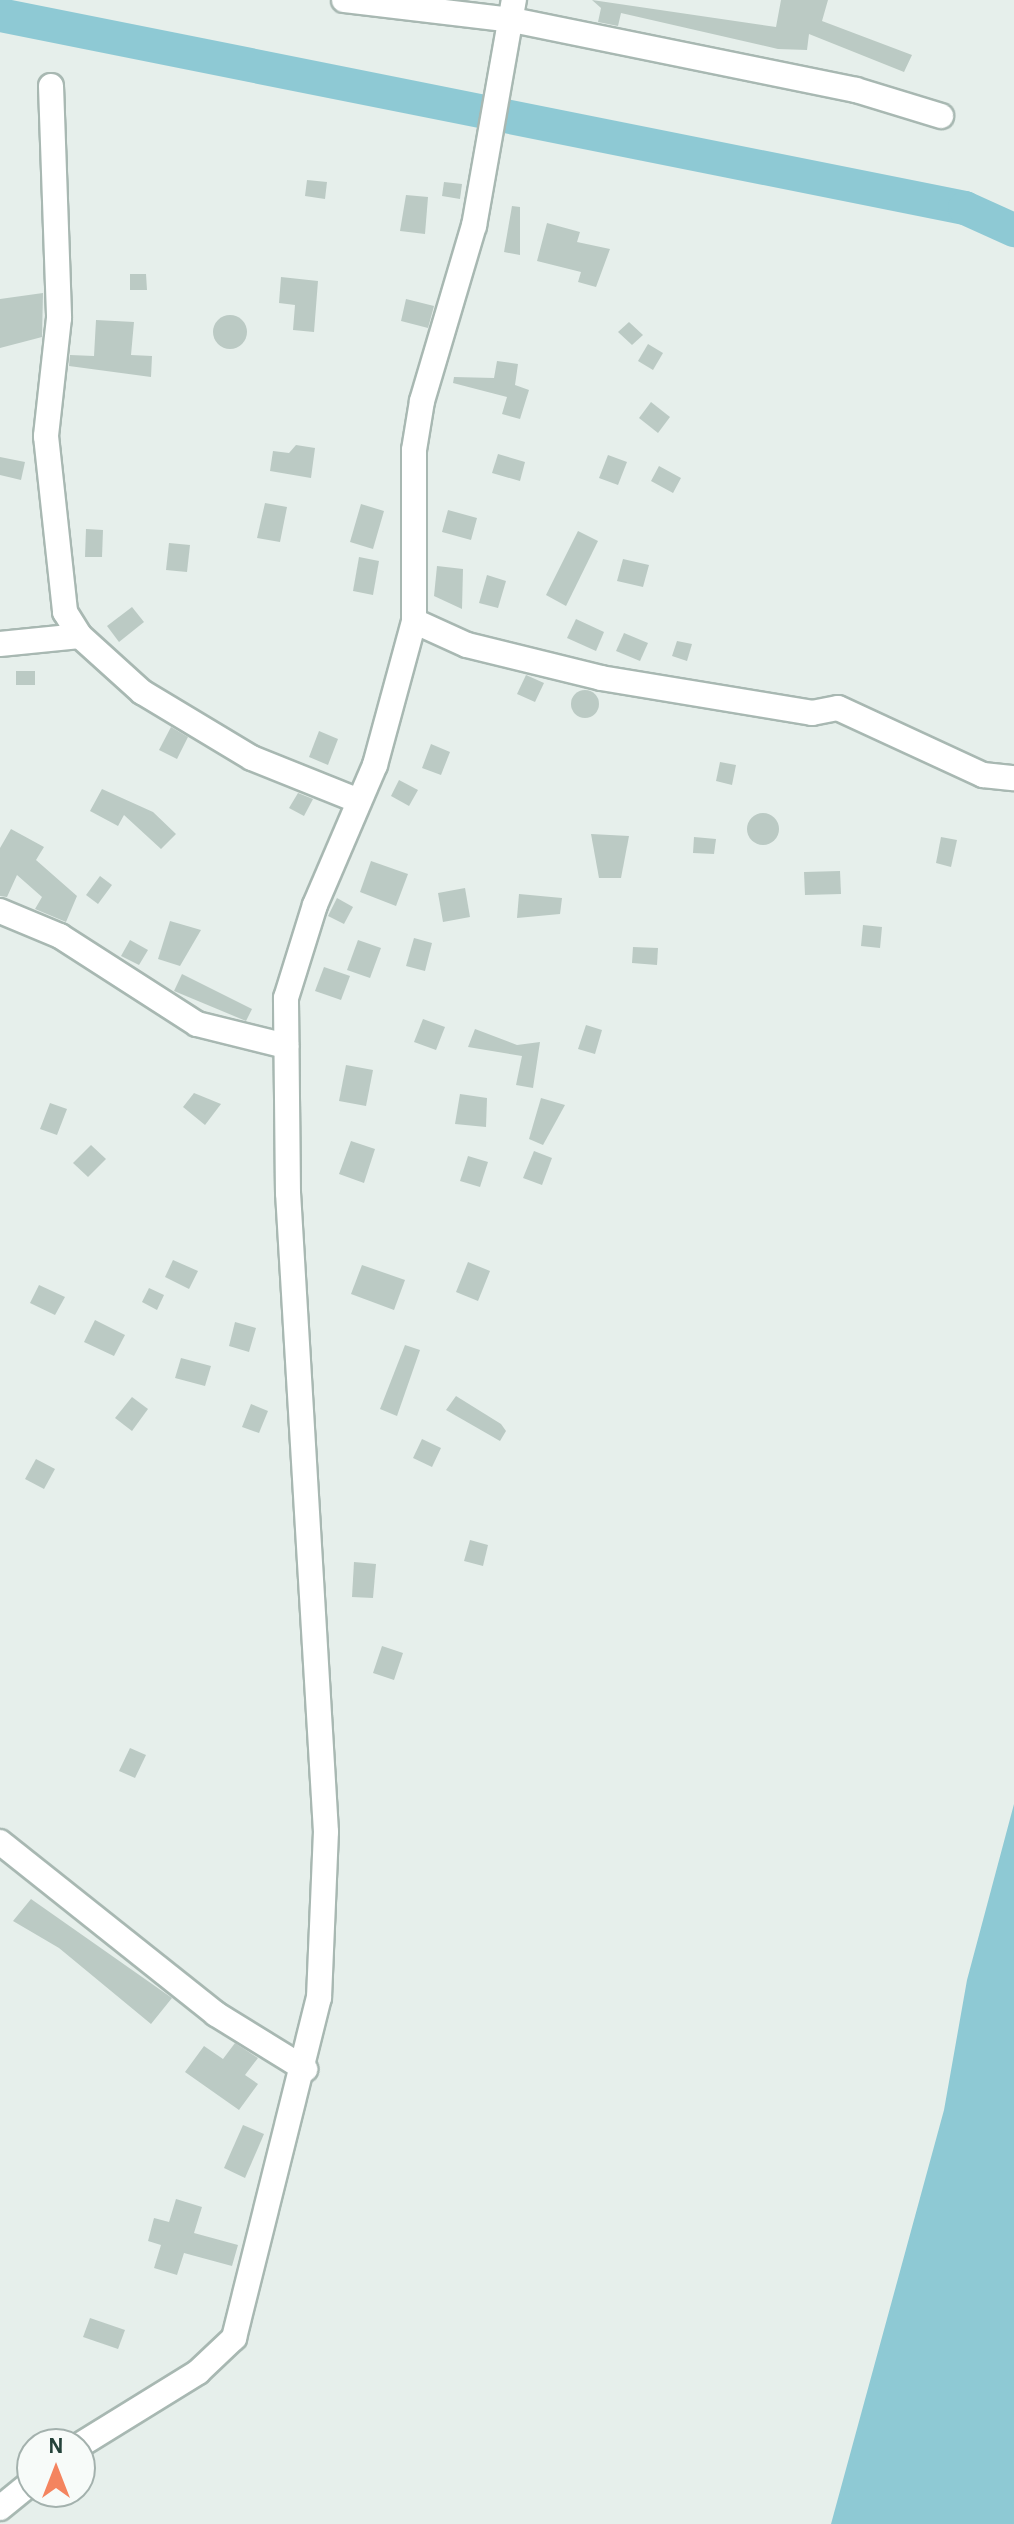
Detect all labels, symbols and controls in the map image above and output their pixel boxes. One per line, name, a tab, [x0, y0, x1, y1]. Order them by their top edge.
north arrow	[16, 2428, 96, 2508]
text: N	[48, 2435, 64, 2457]

